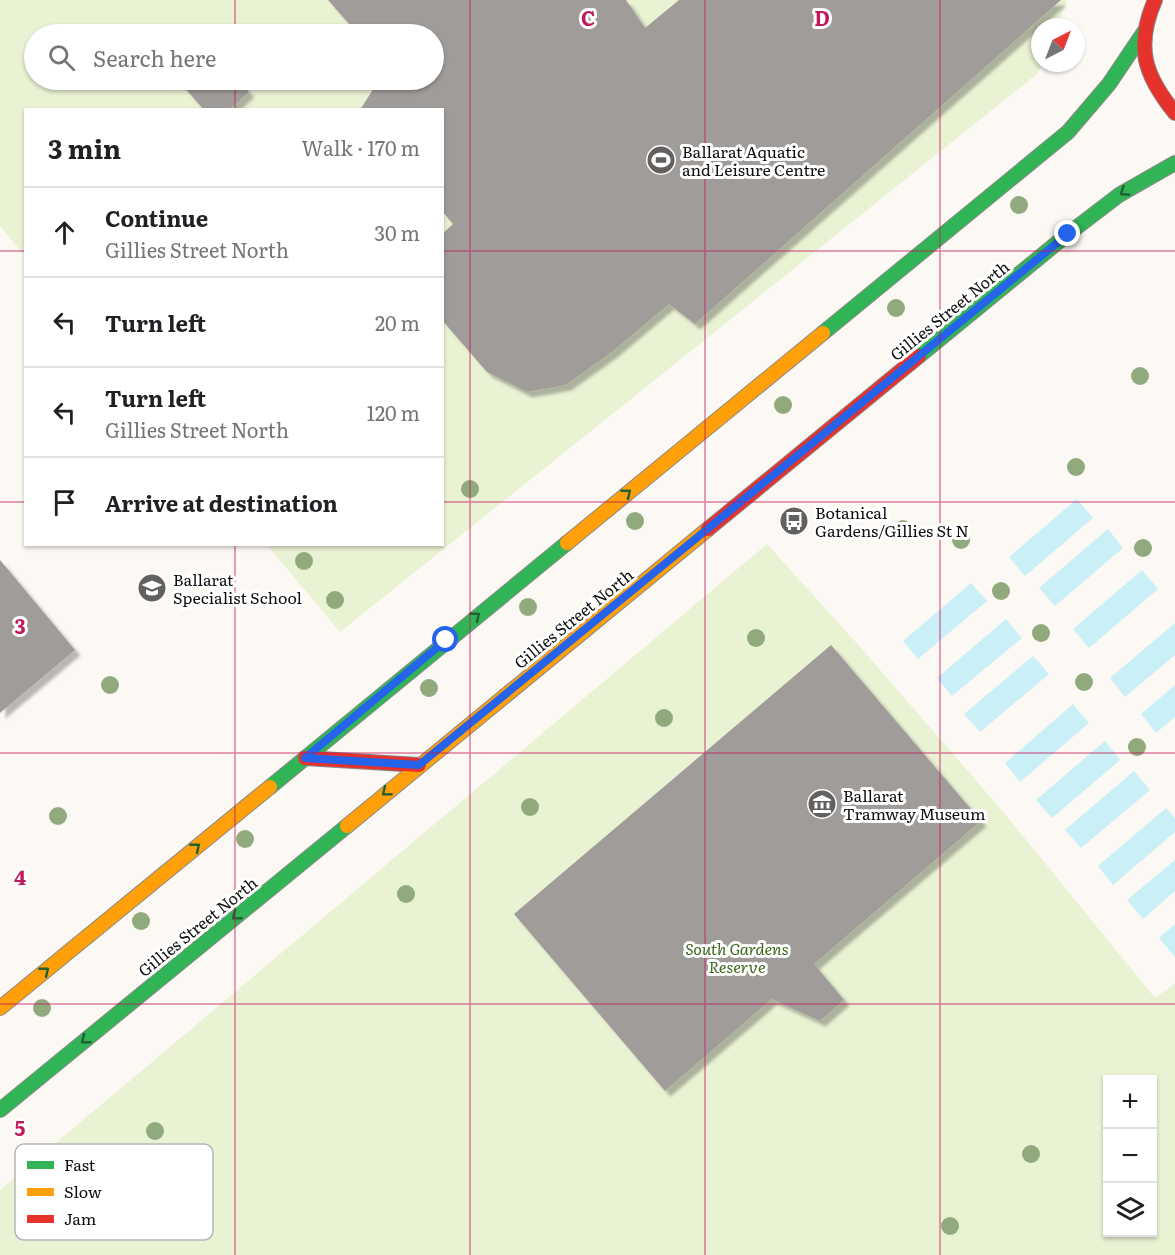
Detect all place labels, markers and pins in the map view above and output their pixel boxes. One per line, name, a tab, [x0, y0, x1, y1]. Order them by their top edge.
place label: Ballarat Aquatic and Leisure Centre	[682, 139, 825, 181]
sports icon: Ballarat Aquatic and Leisure Centre	[645, 144, 677, 176]
place label: Botanical Gardens/Gillies St N	[815, 500, 969, 542]
bus stop icon: Botanical Gardens/Gillies St N	[778, 505, 810, 537]
place label: Ballarat Specialist School	[173, 567, 302, 609]
school or university icon: Ballarat Specialist School	[136, 572, 168, 604]
place label: Ballarat Tramway Museum	[843, 783, 986, 825]
museum icon: Ballarat Tramway Museum	[806, 788, 838, 820]

